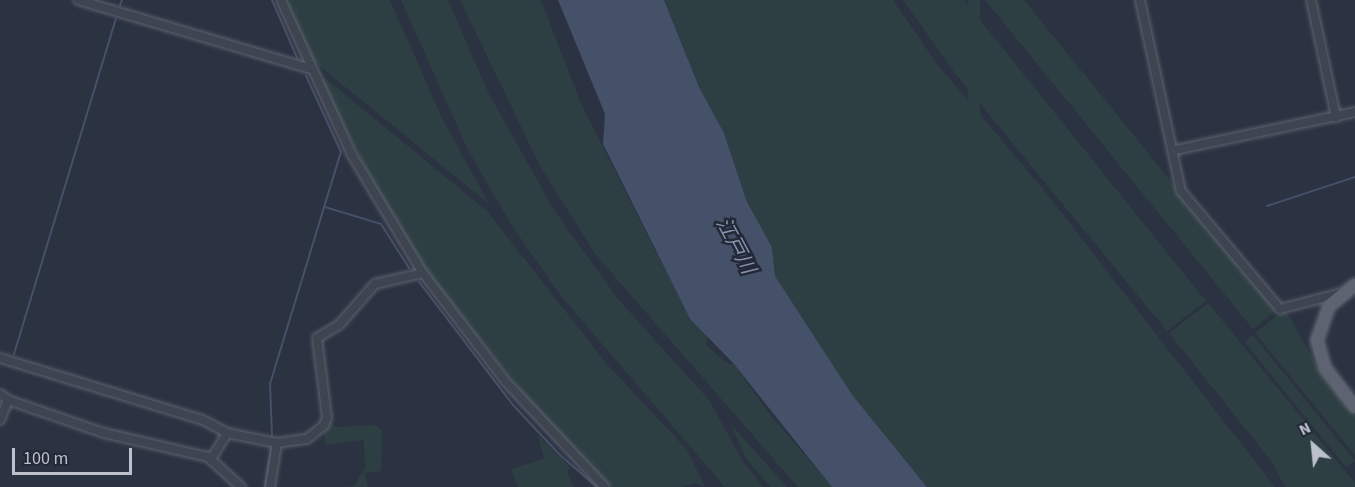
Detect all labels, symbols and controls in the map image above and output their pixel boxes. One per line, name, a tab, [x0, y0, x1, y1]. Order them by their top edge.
water label: 江戸川	[710, 214, 760, 278]
north arrow	[1283, 415, 1343, 475]
text: N	[1295, 417, 1315, 441]
scale bar	[15, 436, 135, 474]
text: 100 m	[23, 446, 68, 471]

